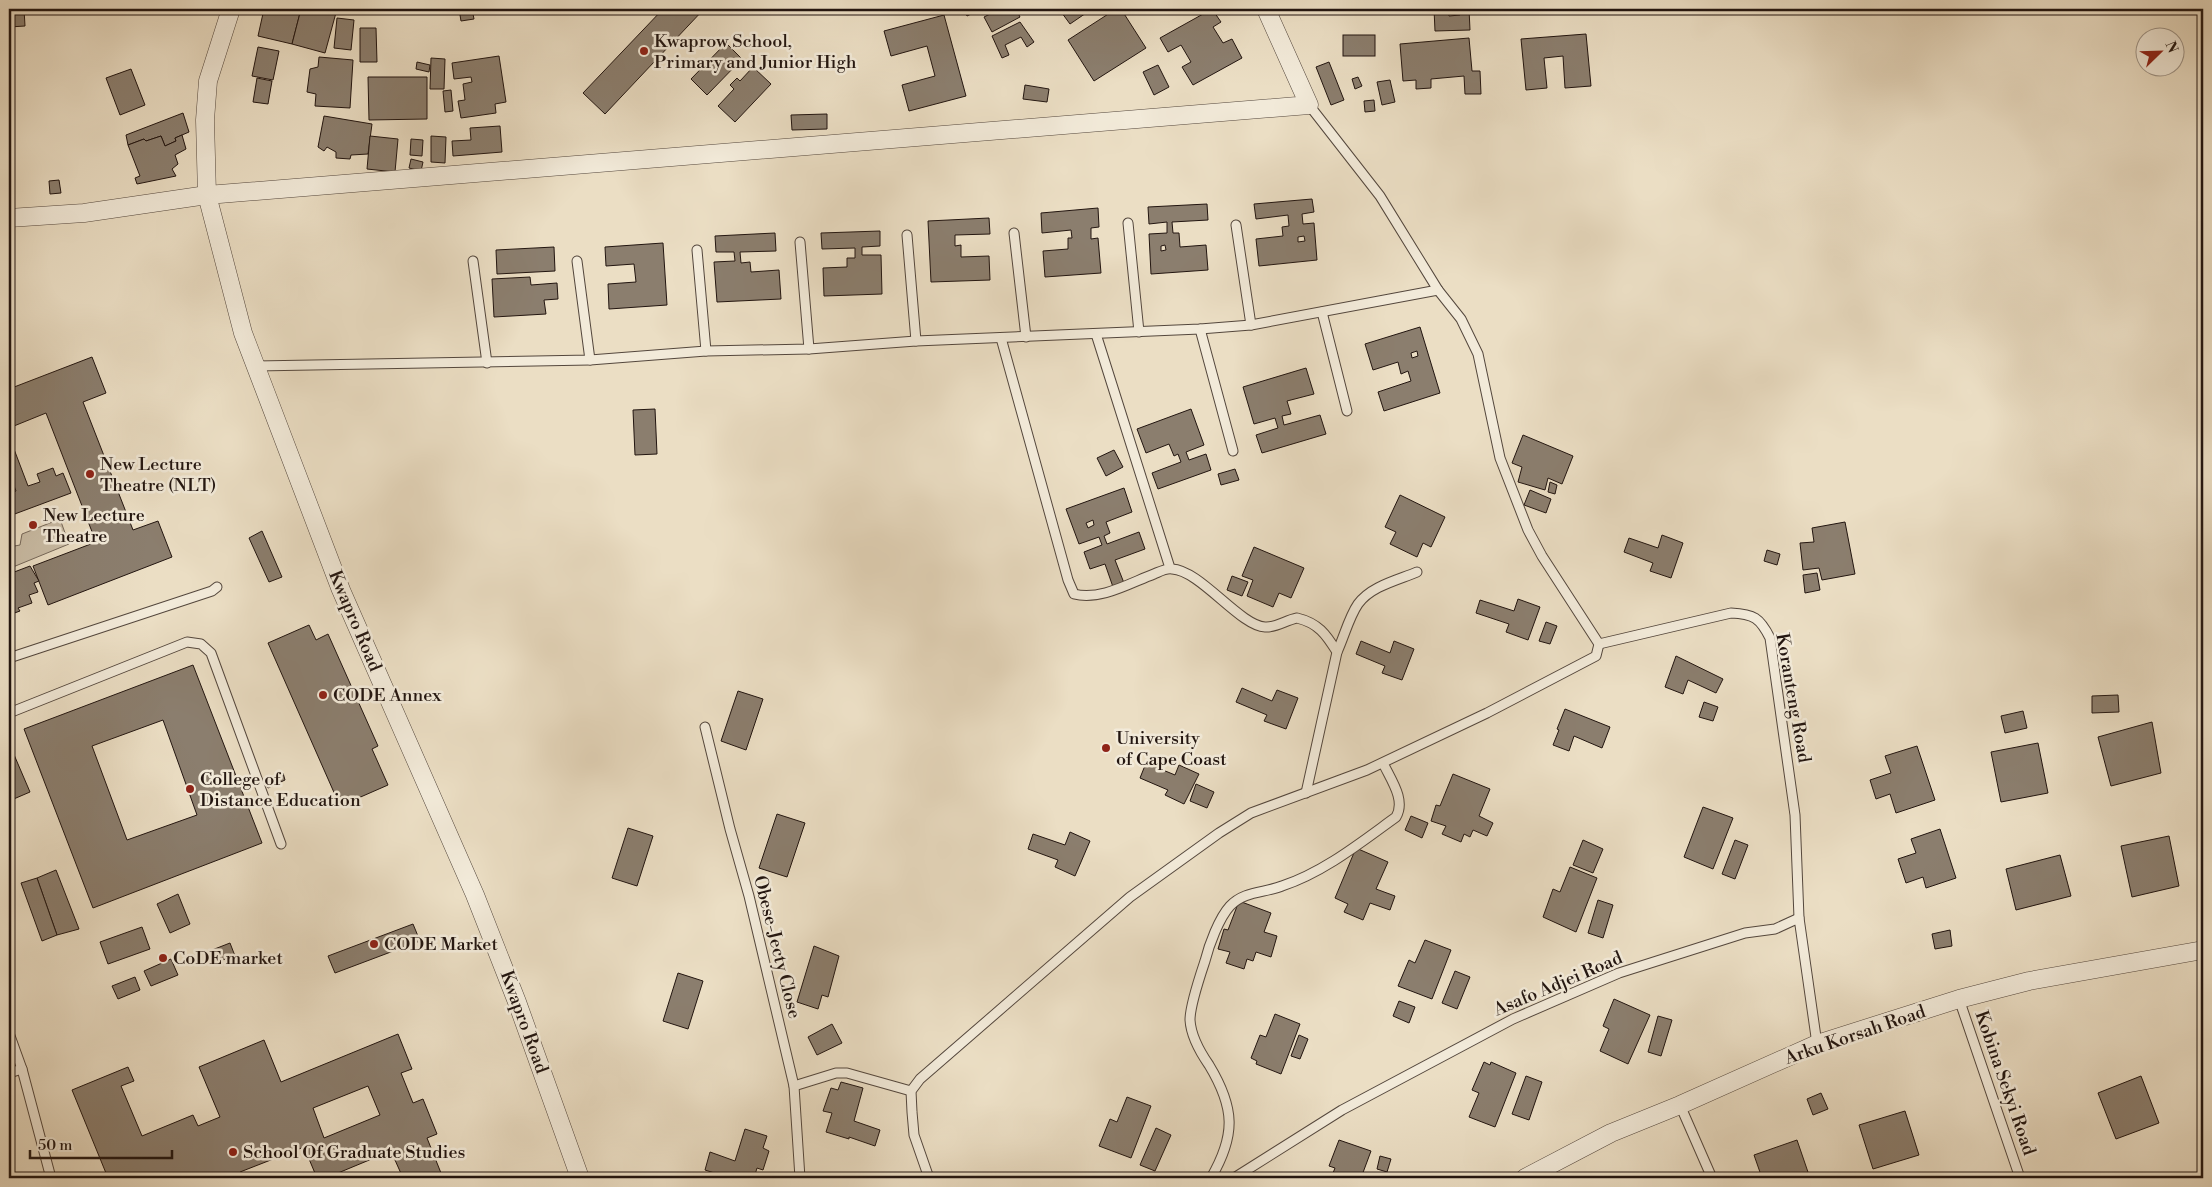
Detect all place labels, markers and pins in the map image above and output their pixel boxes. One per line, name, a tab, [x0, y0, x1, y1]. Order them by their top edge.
place label: Kwaprow School, Primary and Junior High	[654, 30, 857, 74]
marker: Kwaprow School, Primary and Junior High	[638, 45, 650, 57]
place label: New Lecture Theatre (NLT)	[100, 453, 216, 497]
marker: New Lecture Theatre (NLT)	[84, 468, 96, 480]
place label: New Lecture Theatre	[43, 504, 145, 548]
marker: New Lecture Theatre	[27, 519, 39, 531]
place label: CODE Annex	[333, 684, 442, 707]
marker: CODE Annex	[317, 689, 329, 701]
place label: University of Cape Coast	[1116, 727, 1227, 771]
marker: University of Cape Coast	[1100, 742, 1112, 754]
place label: College of Distance Education	[200, 768, 361, 812]
marker: College of Distance Education	[184, 783, 196, 795]
place label: CODE Market	[384, 933, 498, 956]
marker: CODE Market	[368, 938, 380, 950]
place label: CoDE market	[173, 947, 283, 970]
marker: CoDE market	[157, 952, 169, 964]
place label: School Of Graduate Studies	[243, 1141, 465, 1164]
marker: School Of Graduate Studies	[227, 1146, 239, 1158]

